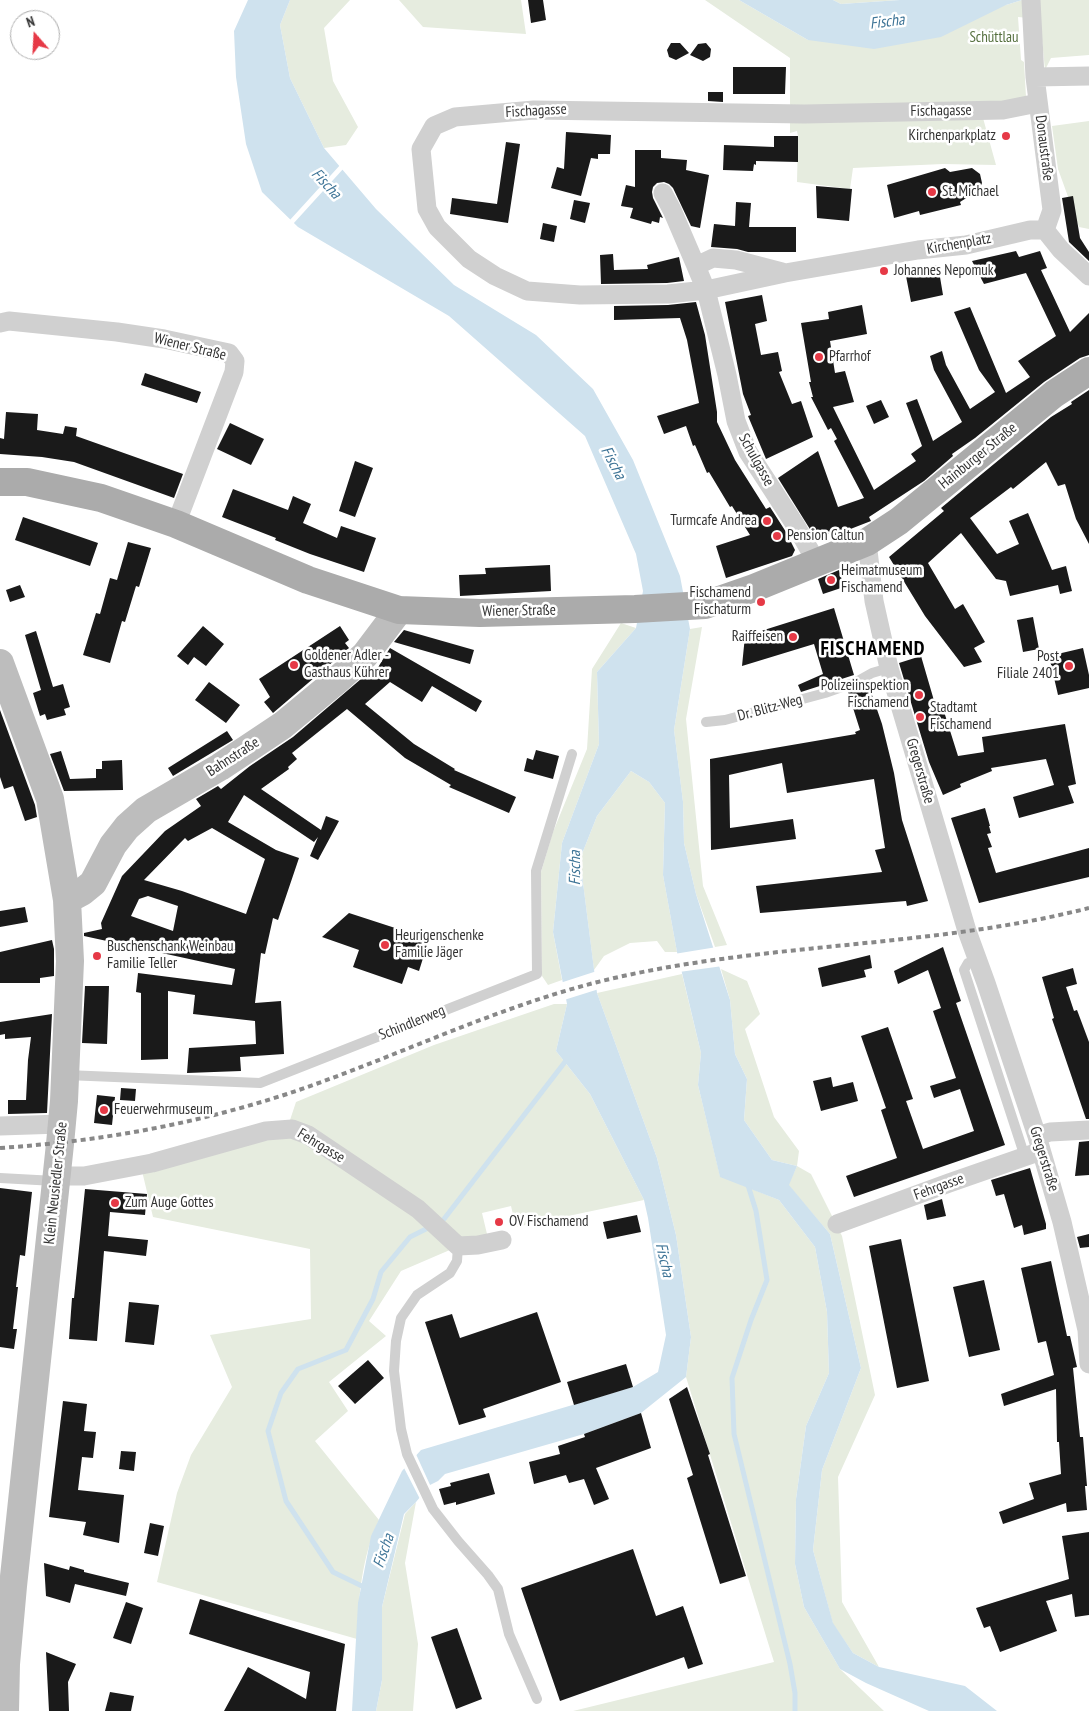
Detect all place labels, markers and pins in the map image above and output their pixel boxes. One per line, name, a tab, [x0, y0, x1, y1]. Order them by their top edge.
place label: Kirchenparkplatz	[909, 127, 996, 145]
marker: Kirchenparkplatz	[1000, 130, 1012, 142]
place label: St. Michael	[942, 183, 999, 201]
marker: St. Michael	[926, 186, 938, 198]
place label: Johannes Nepomuk	[894, 262, 994, 280]
marker: Johannes Nepomuk	[878, 265, 890, 277]
place label: Pfarrhof	[829, 348, 871, 366]
marker: Pfarrhof	[813, 351, 825, 363]
place label: Turmcafe Andrea	[670, 512, 757, 530]
marker: Turmcafe Andrea	[761, 515, 773, 527]
place label: Pension Caltun	[787, 527, 864, 545]
marker: Pension Caltun	[771, 530, 783, 542]
place label: Heimatmuseum Fischamend	[841, 562, 922, 597]
marker: Heimatmuseum Fischamend	[825, 574, 837, 586]
place label: Fischamend Fischaturm	[690, 584, 751, 619]
marker: Fischamend Fischaturm	[755, 596, 767, 608]
place label: Raiffeisen	[732, 628, 783, 646]
marker: Raiffeisen	[787, 631, 799, 643]
place label: Goldener Adler - Gasthaus Kührer	[304, 647, 389, 682]
place label: Post Filiale 2401	[997, 648, 1059, 683]
marker: Goldener Adler - Gasthaus Kührer	[288, 659, 300, 671]
marker: Post Filiale 2401	[1063, 660, 1075, 672]
place label: Polizeiinspektion Fischamend	[821, 677, 909, 712]
marker: Polizeiinspektion Fischamend	[913, 689, 925, 701]
place label: Stadtamt Fischamend	[930, 699, 991, 734]
marker: Stadtamt Fischamend	[914, 711, 926, 723]
place label: Heurigenschenke Familie Jäger	[395, 927, 484, 962]
place label: Buschenschank Weinbau Familie Teller	[107, 938, 234, 973]
marker: Heurigenschenke Familie Jäger	[379, 939, 391, 951]
marker: Buschenschank Weinbau Familie Teller	[91, 950, 103, 962]
place label: Feuerwehrmuseum	[114, 1101, 213, 1119]
marker: Feuerwehrmuseum	[98, 1104, 110, 1116]
place label: Zum Auge Gottes	[125, 1194, 214, 1212]
marker: Zum Auge Gottes	[109, 1197, 121, 1209]
place label: OV Fischamend	[509, 1213, 589, 1231]
marker: OV Fischamend	[493, 1216, 505, 1228]

